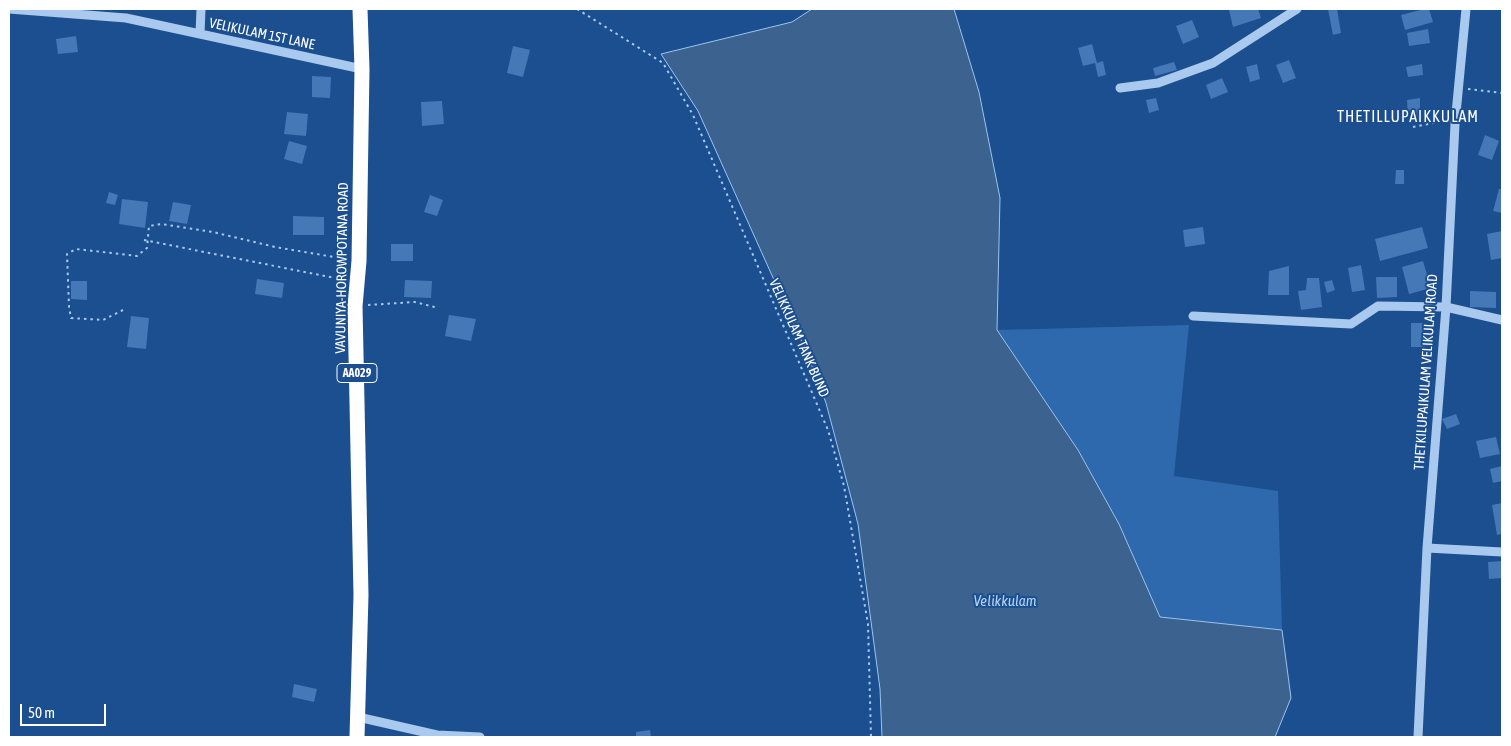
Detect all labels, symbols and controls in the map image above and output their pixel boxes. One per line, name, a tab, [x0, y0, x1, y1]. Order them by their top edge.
street label: VELIKULAM 1ST LANE	[208, 15, 316, 53]
district label: THETILLUPAIKKULAM	[1335, 107, 1481, 127]
street label: VAVUNIYA-HOROWPOTANA ROAD	[332, 182, 352, 354]
street label: THETKILUPAIKULAM VELIKULAM ROAD	[1411, 274, 1441, 470]
street label: VELIKKULAM TANK BUND	[765, 276, 833, 400]
road number: AA029	[337, 363, 377, 382]
water label: Velikkulam	[973, 592, 1037, 610]
scale bar	[22, 694, 109, 726]
text: 50 m	[28, 704, 55, 721]

